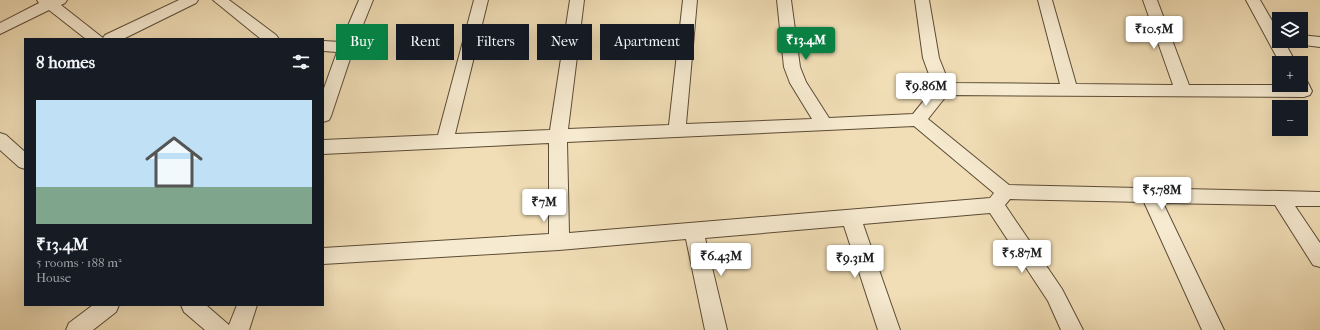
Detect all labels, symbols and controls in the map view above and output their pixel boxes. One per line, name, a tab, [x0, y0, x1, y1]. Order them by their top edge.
map controls	[1272, 12, 1308, 136]
button: layers	[1272, 12, 1308, 48]
pin: ₹10.5M	[1121, 16, 1187, 50]
text: ₹10.5M	[1135, 21, 1173, 36]
chip: Buy	[336, 24, 388, 60]
chip: Rent	[396, 24, 454, 60]
chip: Filters	[462, 24, 529, 60]
chip: New	[537, 24, 592, 60]
chip: Apartment	[600, 24, 694, 60]
pin: ₹13.4M	[773, 27, 839, 61]
text: ₹13.4M	[786, 32, 826, 47]
icon: filters	[290, 51, 312, 73]
text: 8 homes	[36, 52, 95, 72]
button: +	[1272, 56, 1308, 92]
pin: ₹9.86M	[893, 73, 959, 107]
text: ₹9.86M	[905, 78, 947, 93]
button: −	[1272, 100, 1308, 136]
icon: home	[138, 126, 210, 198]
pin: ₹5.78M	[1129, 177, 1195, 211]
text: ₹5.78M	[1142, 182, 1182, 197]
pin: ₹7M	[525, 189, 563, 223]
text: ₹7M	[531, 194, 557, 209]
text: ₹13.4M	[36, 234, 88, 254]
pin: ₹5.87M	[989, 240, 1055, 274]
pin: ₹6.43M	[688, 243, 754, 277]
pin: ₹9.31M	[822, 245, 888, 279]
text: ₹5.87M	[1002, 245, 1042, 260]
text: ₹6.43M	[700, 248, 742, 263]
text: ₹9.31M	[836, 250, 874, 265]
text: 5 rooms · 188 m²	[36, 255, 122, 270]
text: House	[36, 270, 71, 285]

